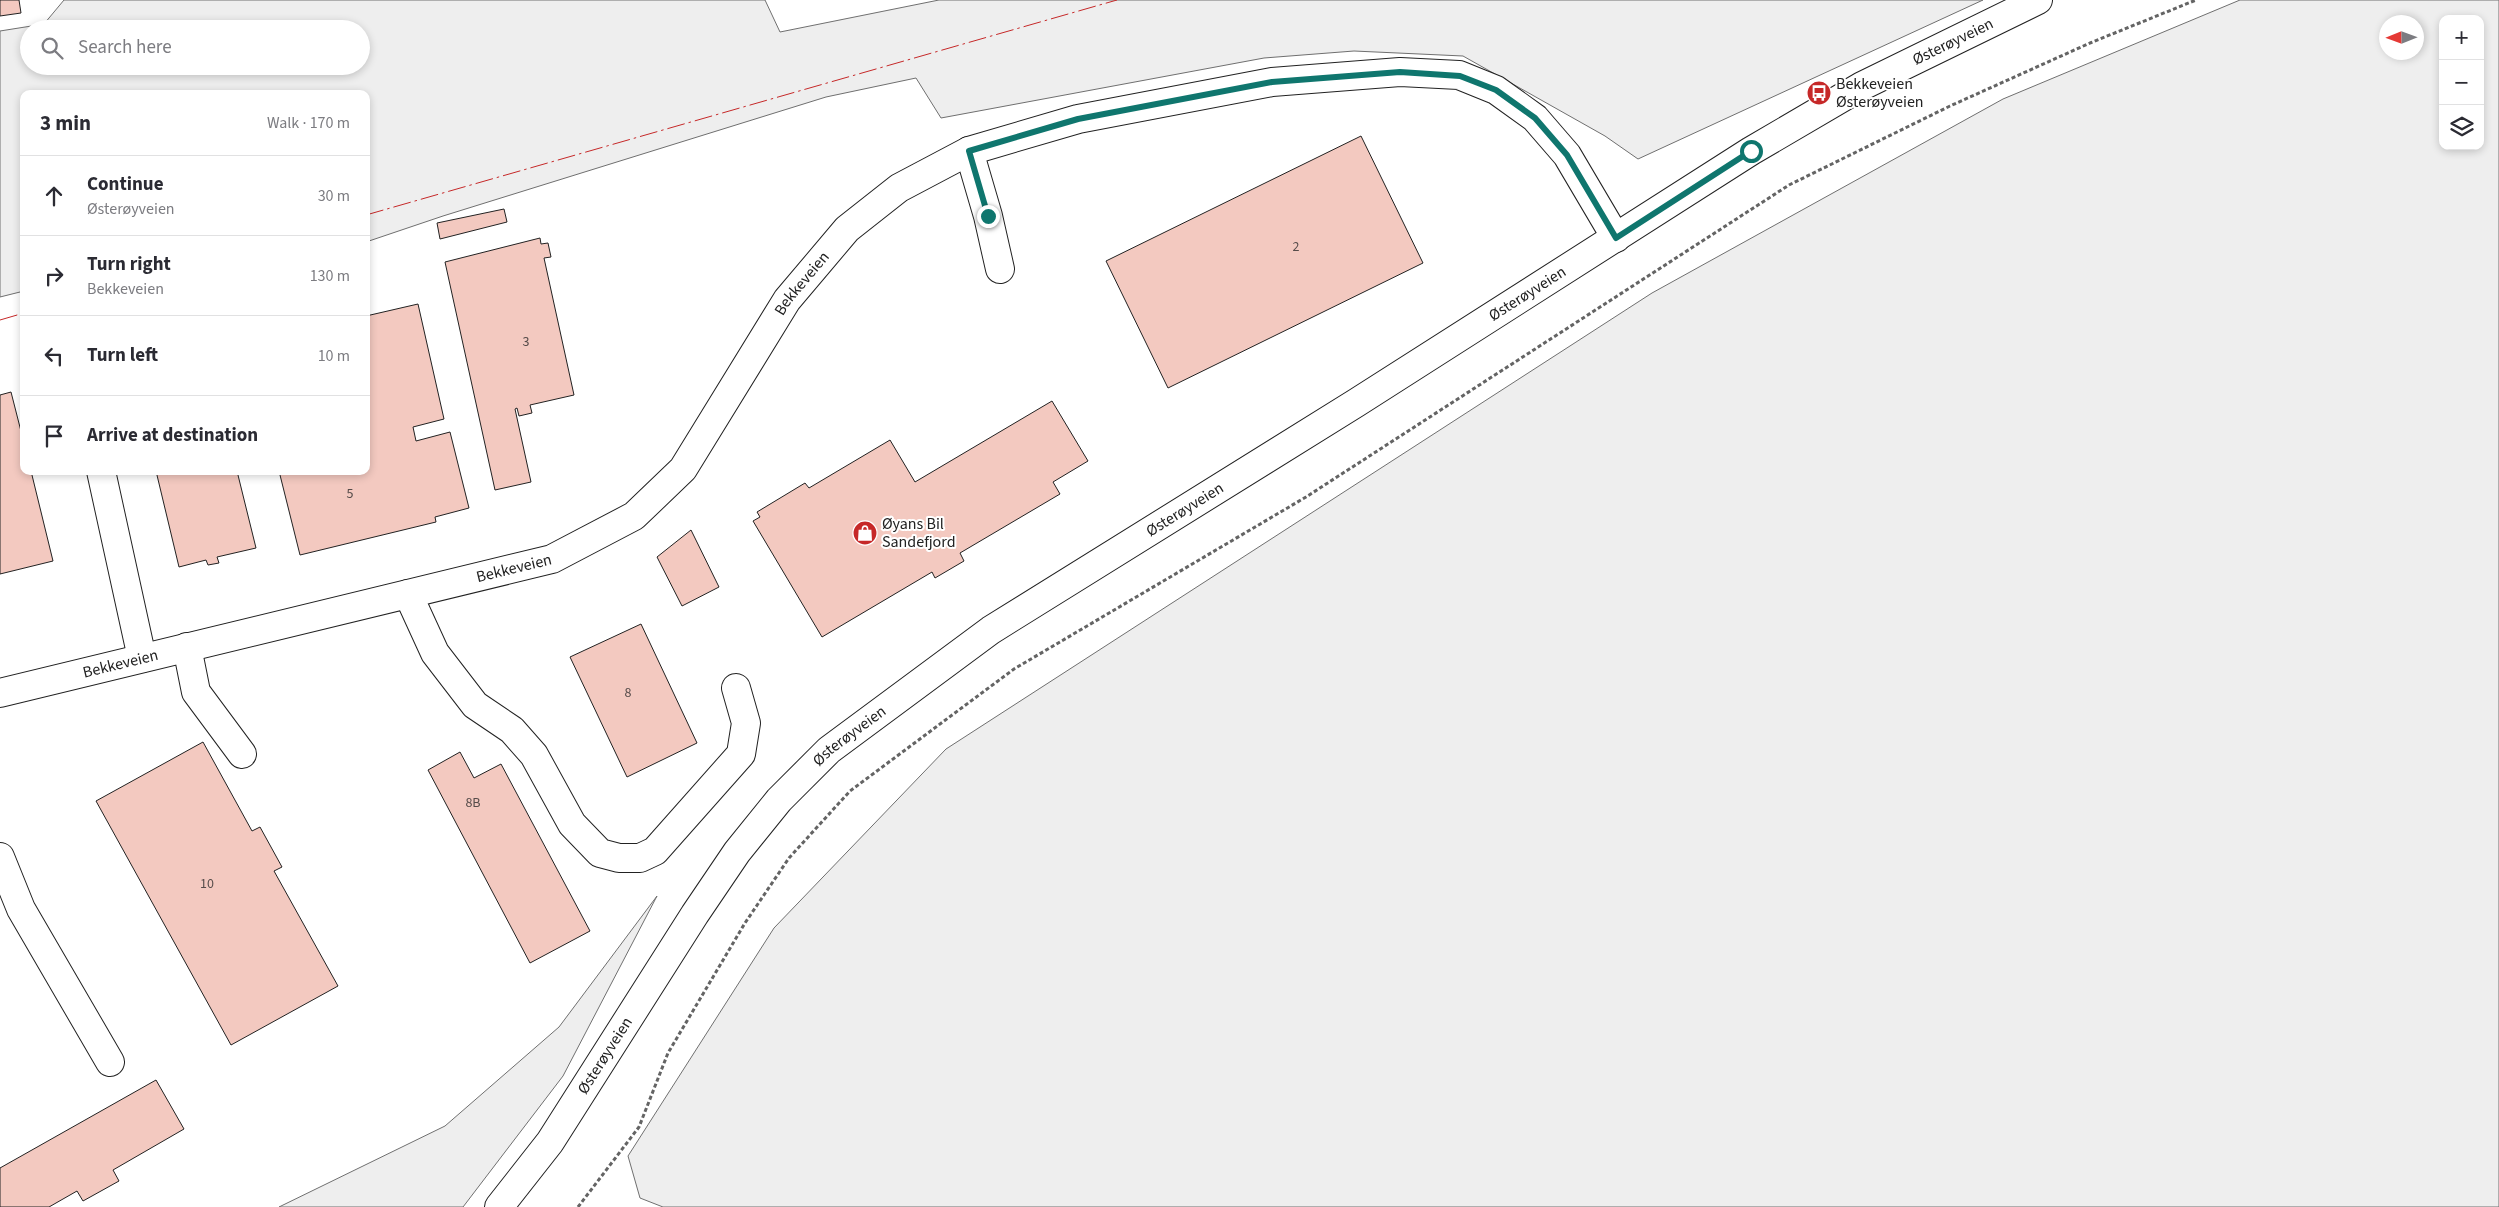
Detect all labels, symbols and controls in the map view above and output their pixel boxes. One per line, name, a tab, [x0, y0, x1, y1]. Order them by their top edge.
street label: Østerøyveien	[1909, 12, 1997, 71]
north arrow	[2379, 15, 2424, 60]
map controls	[2439, 15, 2484, 150]
button: +	[2439, 15, 2484, 60]
search box	[20, 20, 370, 75]
icon: search	[38, 34, 66, 62]
text: Search here	[78, 34, 172, 61]
button: −	[2439, 60, 2484, 105]
place label: Bekkeveien Østerøyveien	[1836, 73, 1924, 113]
bus stop icon: Bekkeveien Østerøyveien	[1806, 80, 1832, 106]
button: layers	[2439, 105, 2484, 150]
text: 3 min	[40, 108, 91, 138]
text: Walk · 170 m	[267, 112, 350, 134]
route start	[1740, 140, 1763, 163]
text: Continue	[87, 171, 164, 198]
icon: ahead	[40, 182, 68, 210]
text: 30 m	[318, 185, 350, 207]
text: Østerøyveien	[87, 198, 175, 220]
route end	[977, 205, 1000, 228]
house number: 2	[1293, 237, 1300, 257]
street label: Bekkeveien	[769, 247, 834, 320]
text: Turn right	[87, 251, 171, 278]
street label: Østerøyveien	[1485, 261, 1570, 327]
icon: right	[40, 262, 68, 290]
text: 130 m	[310, 265, 350, 287]
text: Bekkeveien	[87, 278, 164, 300]
house number: 3	[523, 332, 530, 352]
icon: left	[40, 342, 68, 370]
text: Turn left	[87, 342, 158, 369]
text: 10 m	[318, 345, 350, 367]
icon: arrive	[40, 422, 68, 450]
text: Arrive at destination	[87, 422, 258, 449]
street label: Østerøyveien	[1142, 477, 1228, 542]
house number: 5	[347, 484, 354, 504]
place label: Øyans Bil Sandefjord	[882, 513, 956, 553]
shop icon: Øyans Bil Sandefjord	[852, 520, 878, 546]
street label: Bekkeveien	[474, 548, 554, 588]
street label: Bekkeveien	[81, 644, 160, 684]
house number: 8	[625, 683, 632, 703]
street label: Østerøyveien	[808, 700, 891, 771]
house number: 8B	[465, 793, 481, 813]
house number: 10	[200, 874, 214, 894]
street label: Østerøyveien	[572, 1013, 638, 1099]

